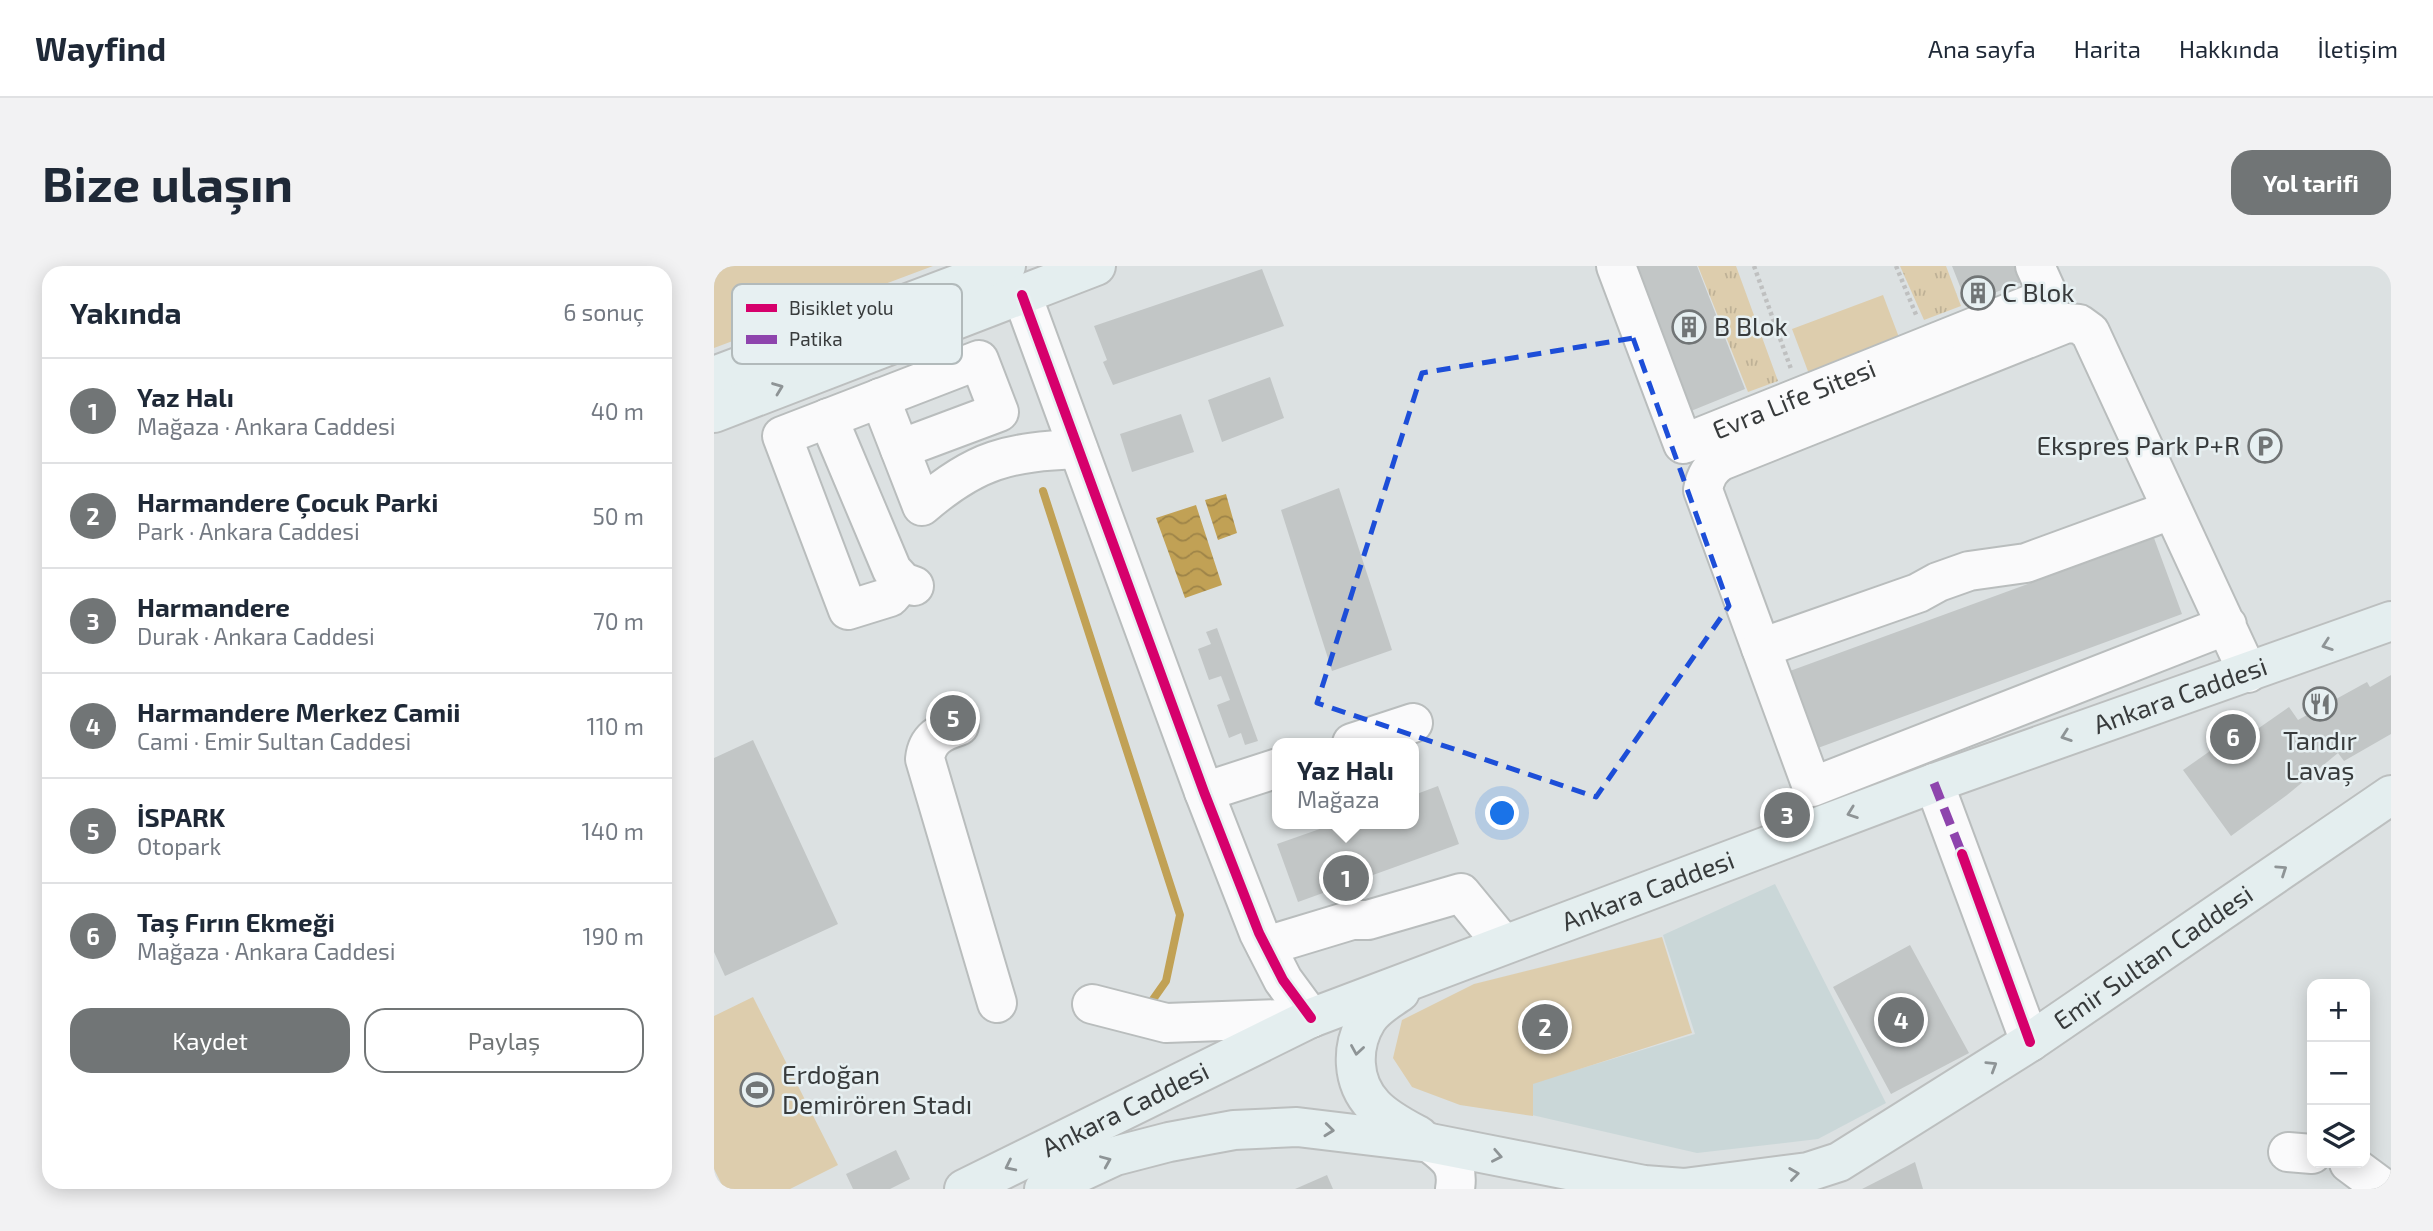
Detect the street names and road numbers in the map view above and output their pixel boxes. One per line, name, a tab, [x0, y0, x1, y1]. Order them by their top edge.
street label: Evra Life Sitesi	[1708, 351, 1880, 445]
street label: Ankara Caddesi	[2089, 649, 2271, 739]
street label: Ankara Caddesi	[1557, 843, 1738, 936]
street label: Emir Sultan Caddesi	[2047, 877, 2258, 1035]
street label: Ankara Caddesi	[1036, 1054, 1213, 1162]

